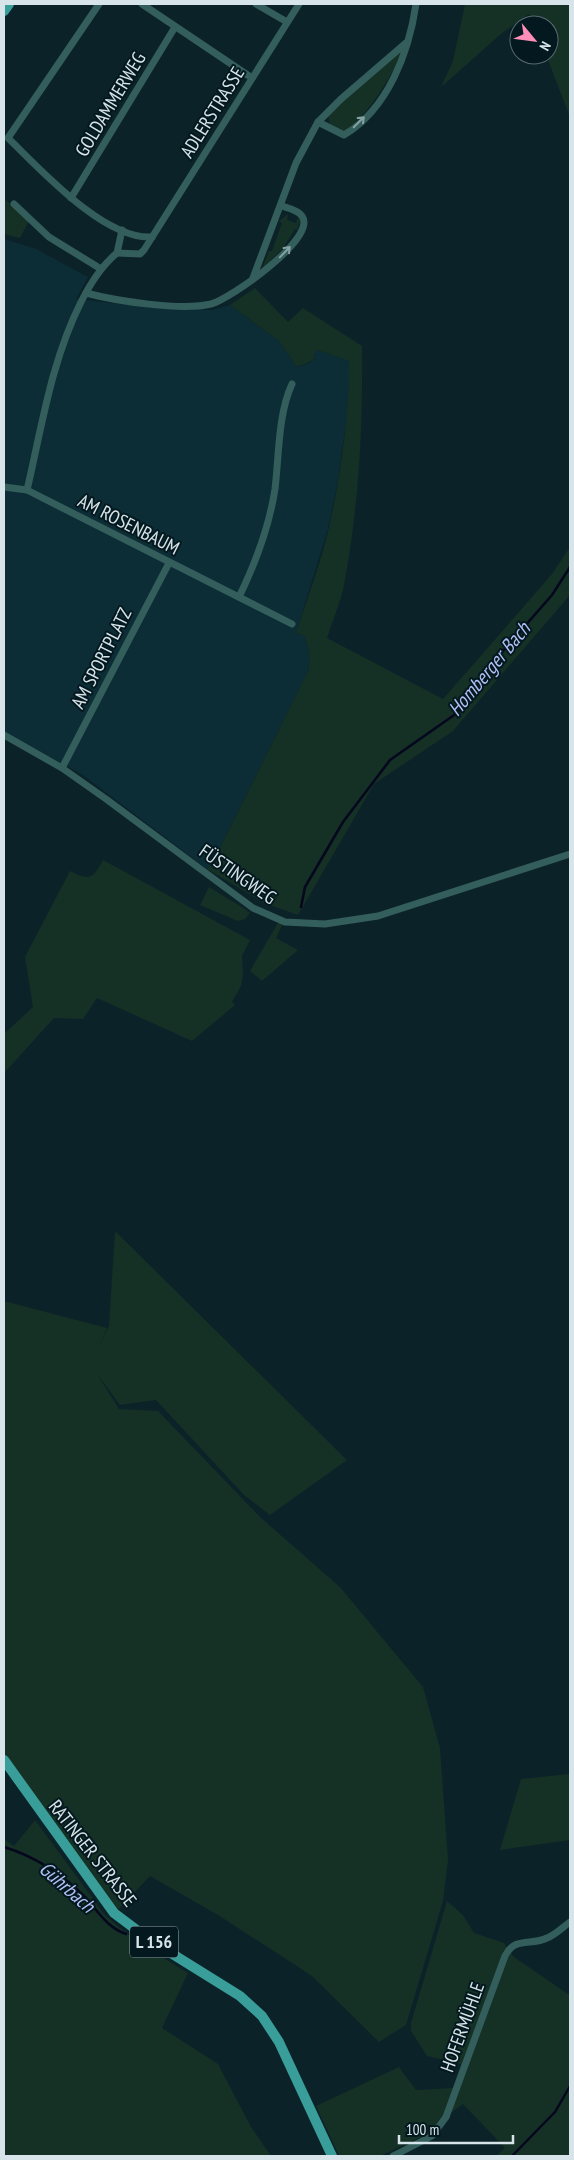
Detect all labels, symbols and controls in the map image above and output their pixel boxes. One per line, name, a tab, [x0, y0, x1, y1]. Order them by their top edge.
north arrow	[509, 15, 559, 65]
text: N	[536, 39, 555, 54]
street label: GOLDAMMERWEG	[69, 48, 151, 160]
street label: ADLERSTRASSE	[175, 62, 249, 162]
one-way arrow	[353, 116, 365, 129]
one-way arrow	[279, 246, 291, 258]
street label: AM ROSENBAUM	[74, 488, 184, 560]
street label: AM SPORTPLATZ	[65, 604, 137, 712]
water label: Homberger Bach	[442, 616, 537, 721]
street label: FÜSTINGWEG	[195, 839, 281, 909]
street label: RATINGER STRASSE	[44, 1795, 142, 1911]
water label: Gührbach	[34, 1856, 101, 1919]
road number: L 156	[130, 1926, 178, 1958]
street label: HOFERMÜHLE	[435, 1979, 489, 2075]
scale bar	[399, 2112, 513, 2144]
text: 100 m	[406, 2120, 439, 2139]

